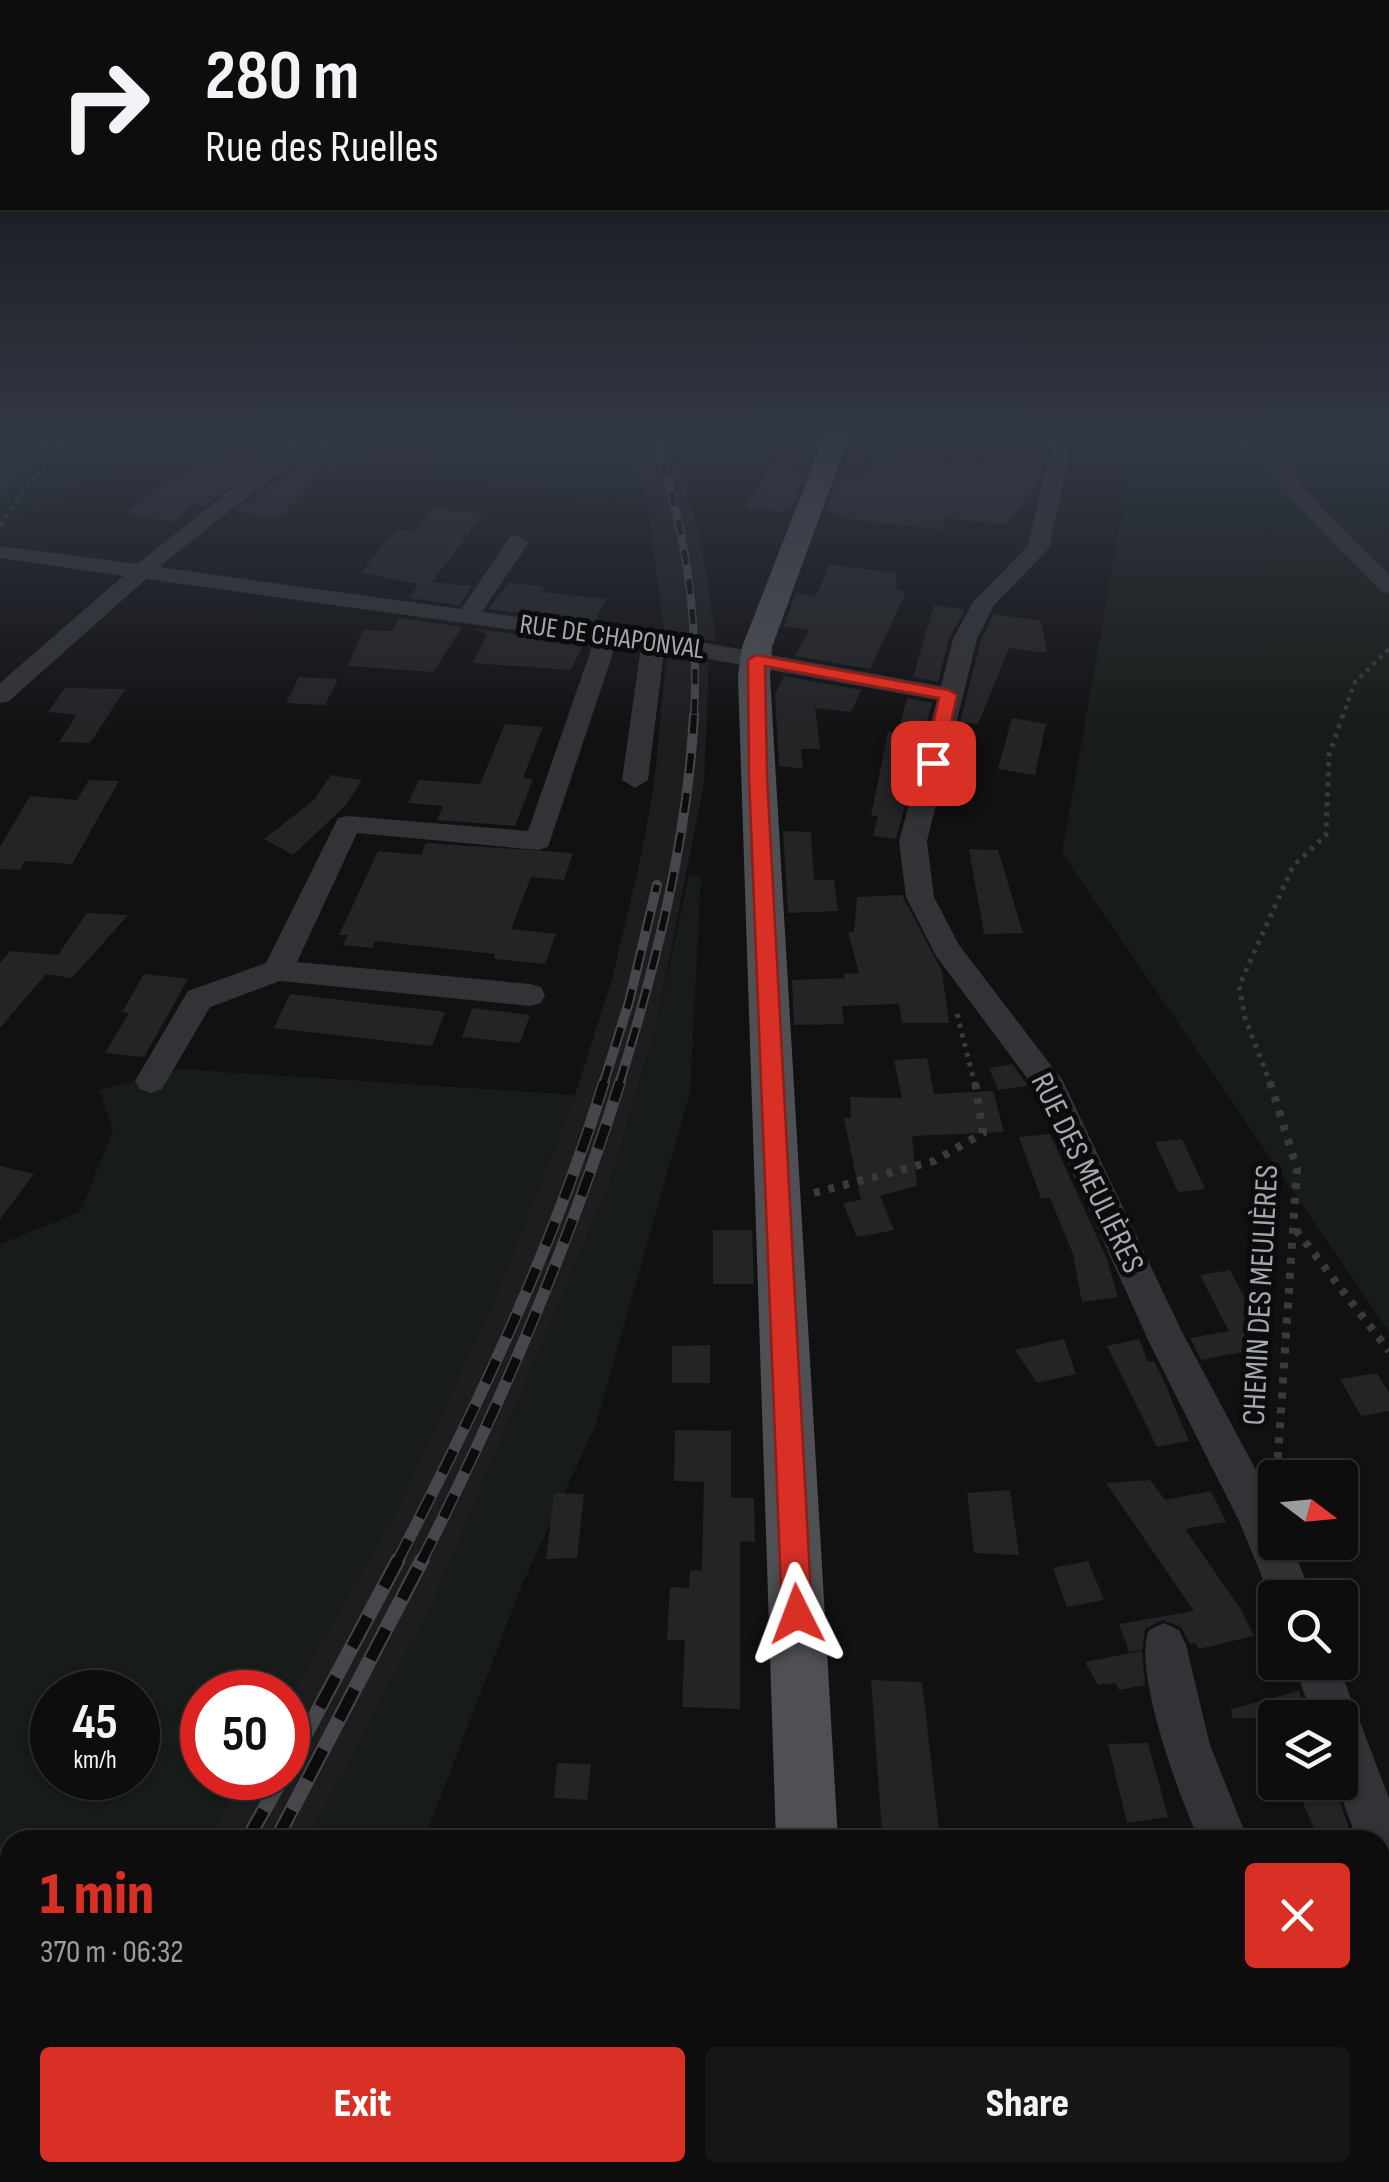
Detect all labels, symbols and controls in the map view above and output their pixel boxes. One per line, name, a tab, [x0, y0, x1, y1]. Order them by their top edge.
text: 280 m	[205, 35, 359, 119]
icon: right	[40, 40, 170, 170]
text: Rue des Ruelles	[205, 120, 439, 175]
street label: RUE DE CHAPONVAL	[518, 608, 706, 666]
pin	[891, 721, 976, 806]
icon: arrive	[906, 736, 961, 791]
street label: RUE DES MEULIÈRES	[1022, 1067, 1152, 1279]
street label: CHEMIN DES MEULIÈRES	[1235, 1164, 1287, 1426]
north arrow	[1258, 1460, 1358, 1560]
map controls	[1258, 1460, 1358, 1800]
position arrow	[745, 1562, 849, 1666]
button: search	[1258, 1580, 1358, 1680]
speed limit sign: 50	[180, 1670, 310, 1800]
text: 45	[72, 1693, 118, 1753]
button: layers	[1258, 1700, 1358, 1800]
text: km/h	[73, 1745, 117, 1776]
text: 1 min	[40, 1859, 154, 1931]
button: close	[1245, 1863, 1350, 1968]
text: 370 m · 06:32	[40, 1933, 184, 1972]
button: Exit	[40, 2047, 685, 2162]
button: Share	[705, 2047, 1350, 2162]

